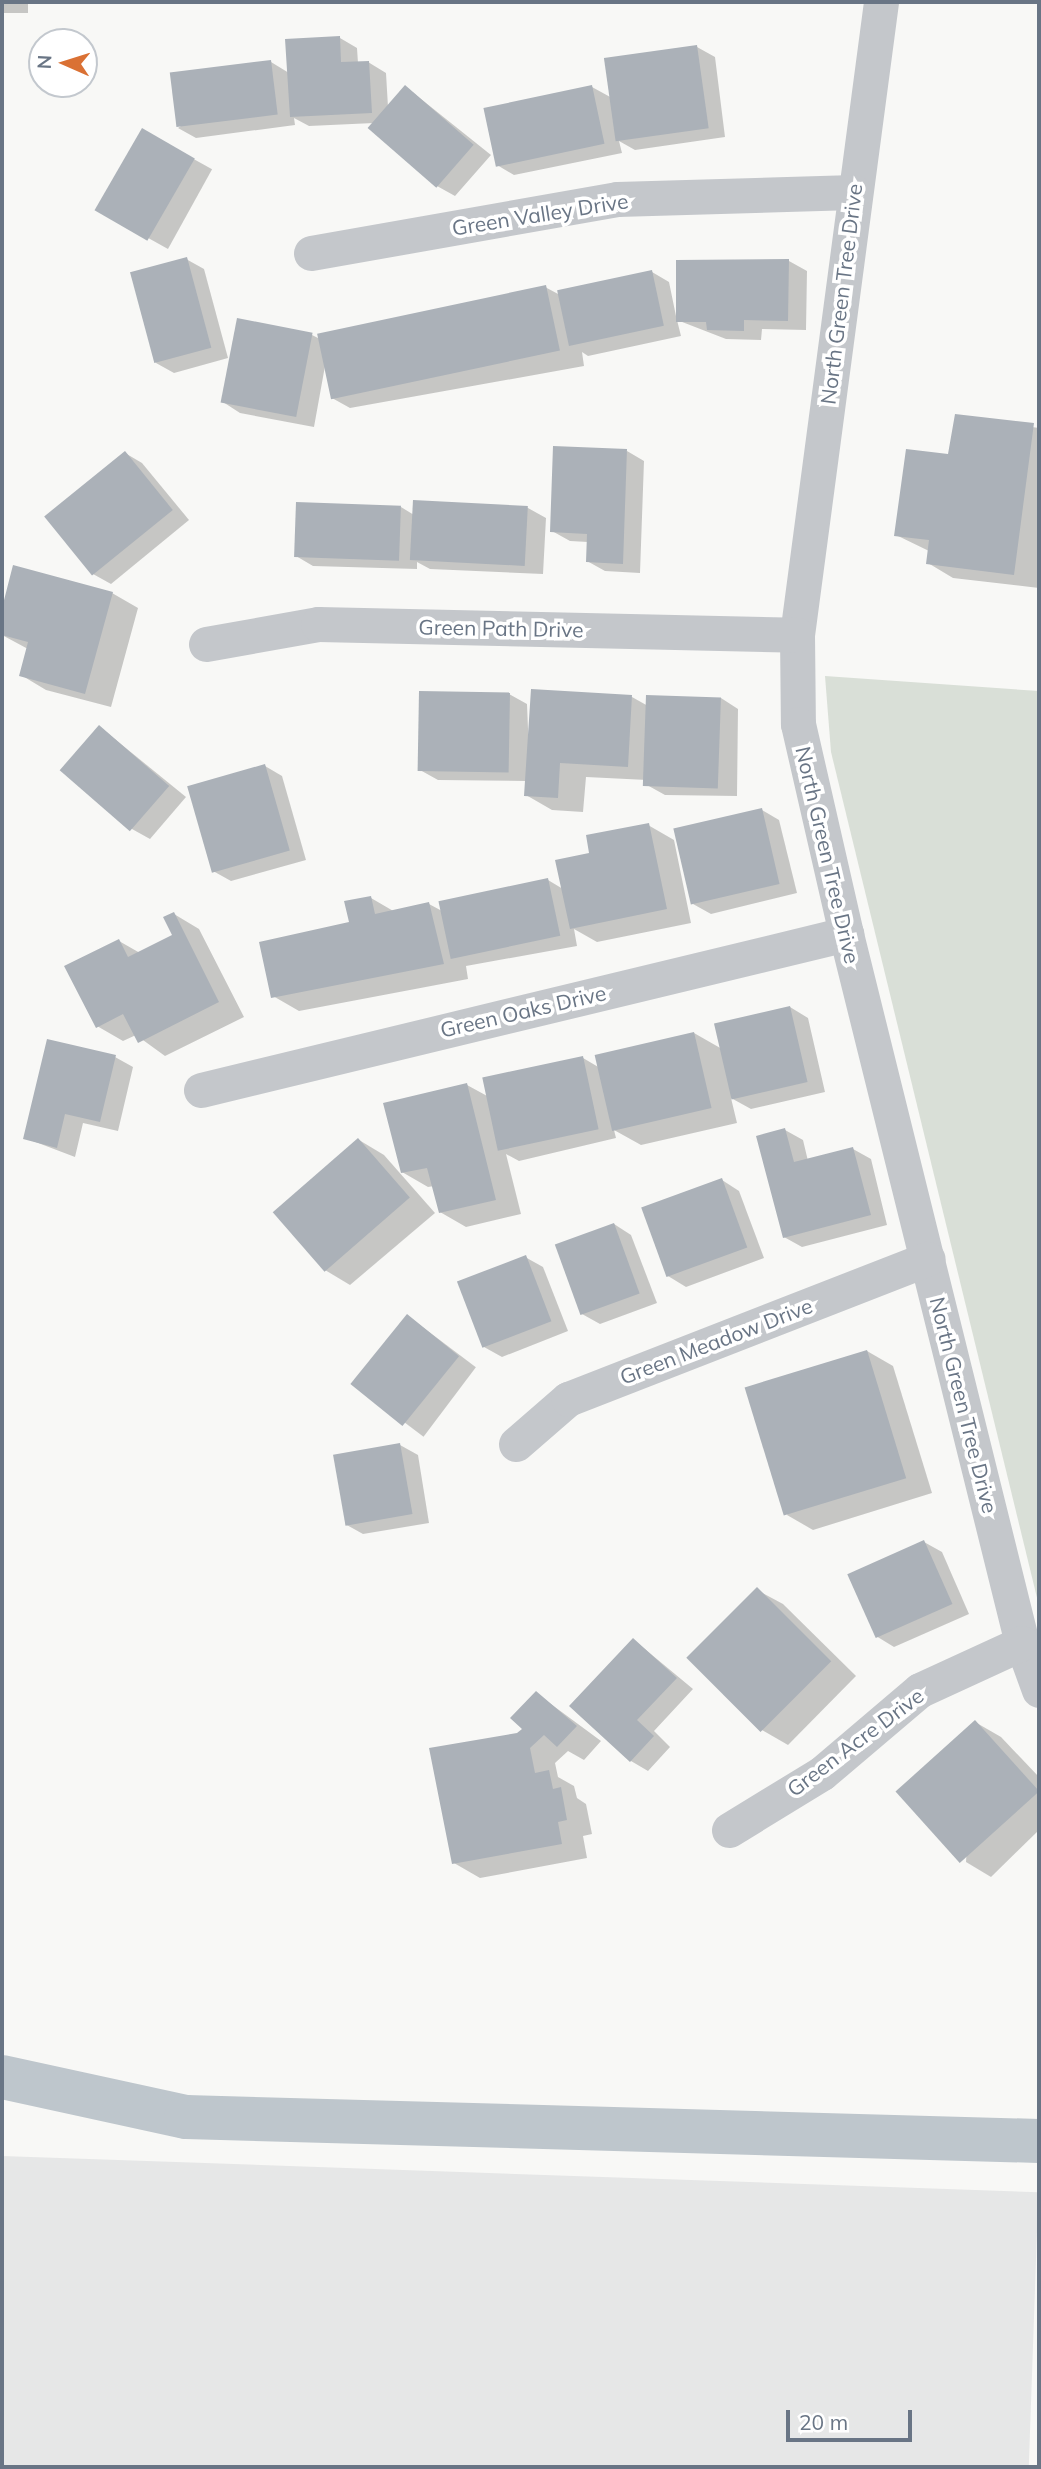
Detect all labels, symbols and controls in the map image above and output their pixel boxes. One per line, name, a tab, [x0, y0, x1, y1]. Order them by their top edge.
north arrow	[28, 28, 98, 98]
text: N	[32, 54, 56, 70]
street label: North Green Tree Drive	[815, 182, 867, 406]
street label: Green Valley Drive	[450, 188, 630, 240]
street label: Green Path Drive	[418, 614, 584, 642]
street label: North Green Tree Drive	[791, 744, 865, 966]
street label: Green Oaks Drive	[438, 980, 608, 1042]
street label: Green Meadow Drive	[616, 1293, 816, 1389]
street label: North Green Tree Drive	[925, 1294, 1003, 1516]
street label: Green Acre Drive	[782, 1682, 928, 1802]
scale bar	[789, 2396, 915, 2440]
text: 20 m	[799, 2409, 848, 2435]

